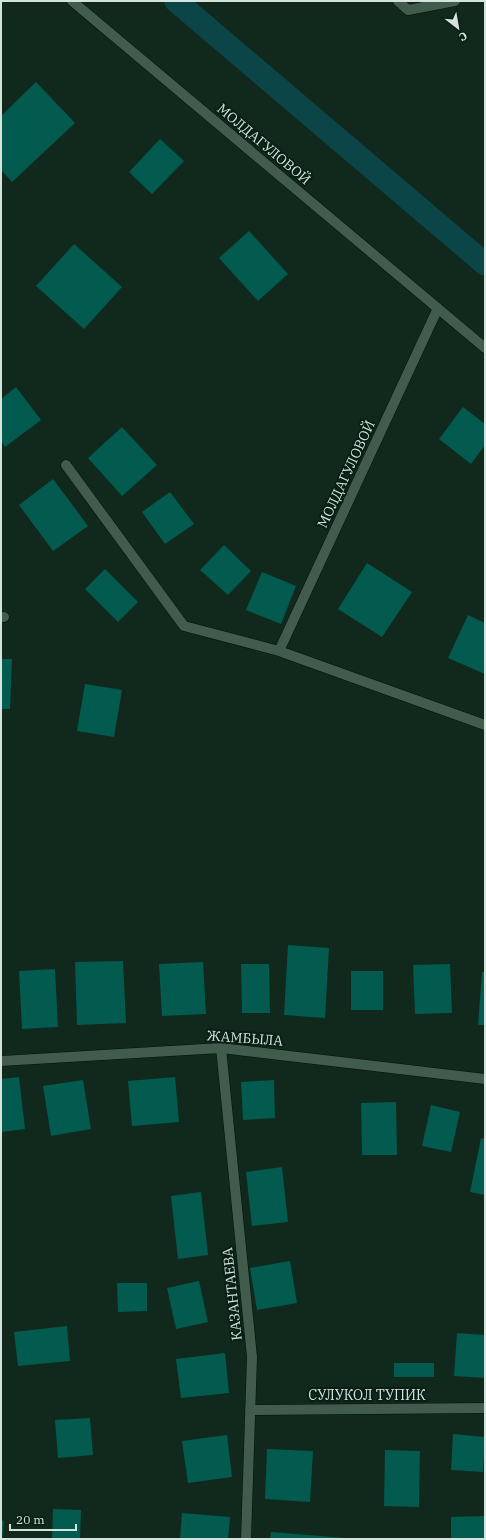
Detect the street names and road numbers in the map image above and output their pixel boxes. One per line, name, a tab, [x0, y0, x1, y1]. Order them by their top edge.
street label: МОЛДАГУЛОВОЙ	[213, 100, 315, 188]
street label: МОЛДАГУЛОВОЙ	[313, 417, 379, 531]
street label: ЖАМБЫЛА	[206, 1026, 284, 1050]
street label: КАЗАНТАЕВА	[218, 1246, 246, 1342]
street label: СУЛУКОЛ ТУПИК	[308, 1386, 426, 1404]

